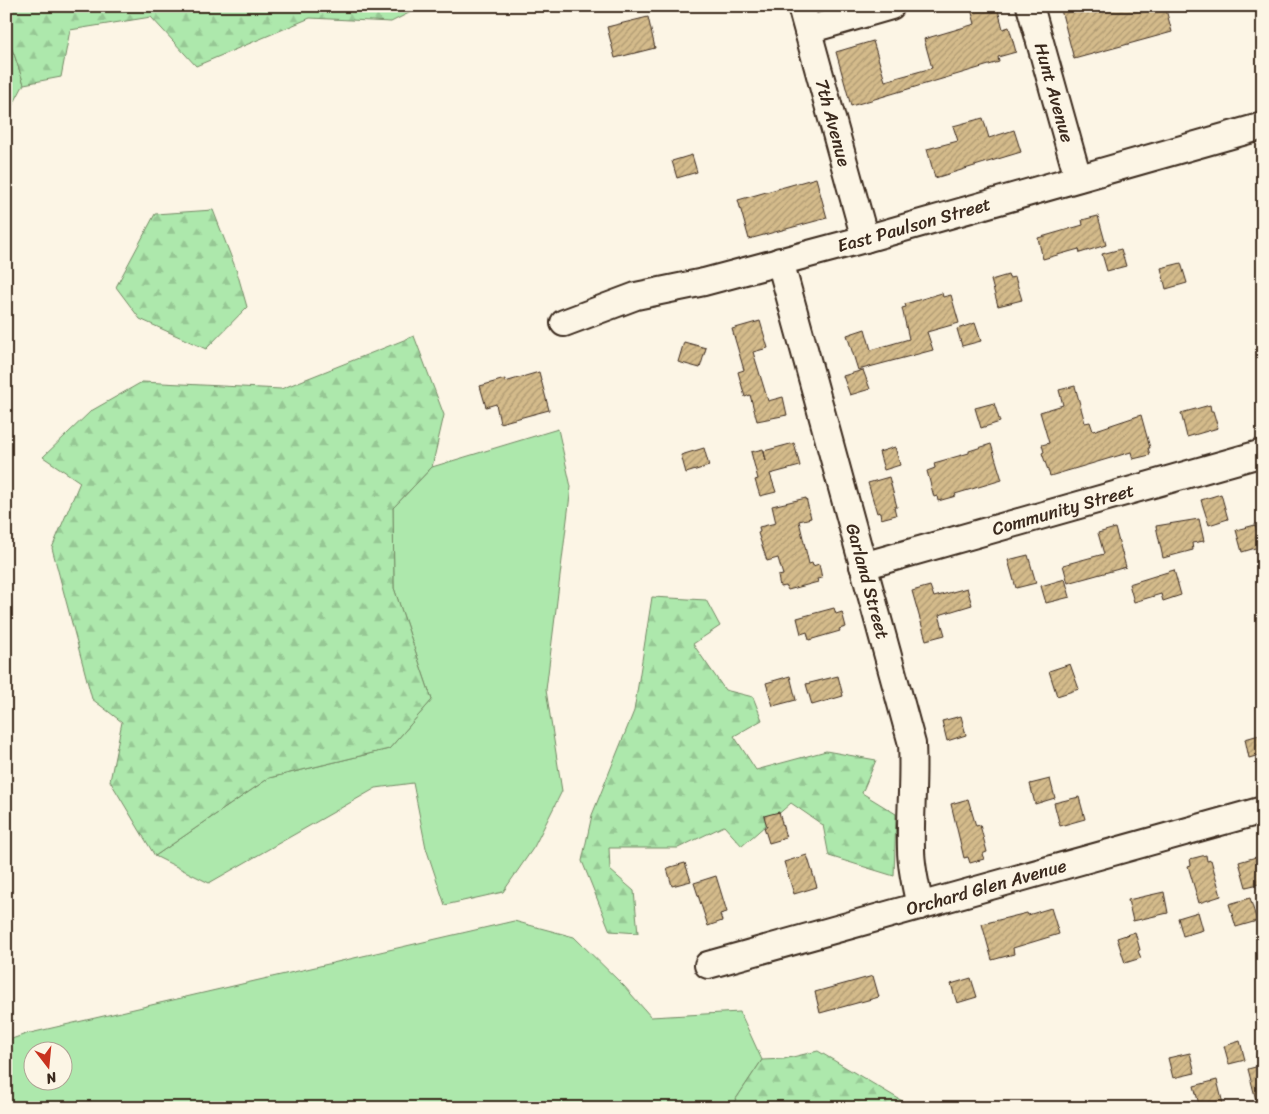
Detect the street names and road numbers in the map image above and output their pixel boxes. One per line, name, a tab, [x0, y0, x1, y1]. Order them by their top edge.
street label: Hunt Avenue	[1025, 39, 1083, 146]
street label: 7th Avenue	[806, 75, 860, 171]
street label: East Paulson Street	[834, 188, 995, 262]
street label: Community Street	[988, 474, 1138, 545]
street label: Garland Street	[836, 520, 899, 643]
street label: Orchard Glen Avenue	[902, 850, 1070, 925]

